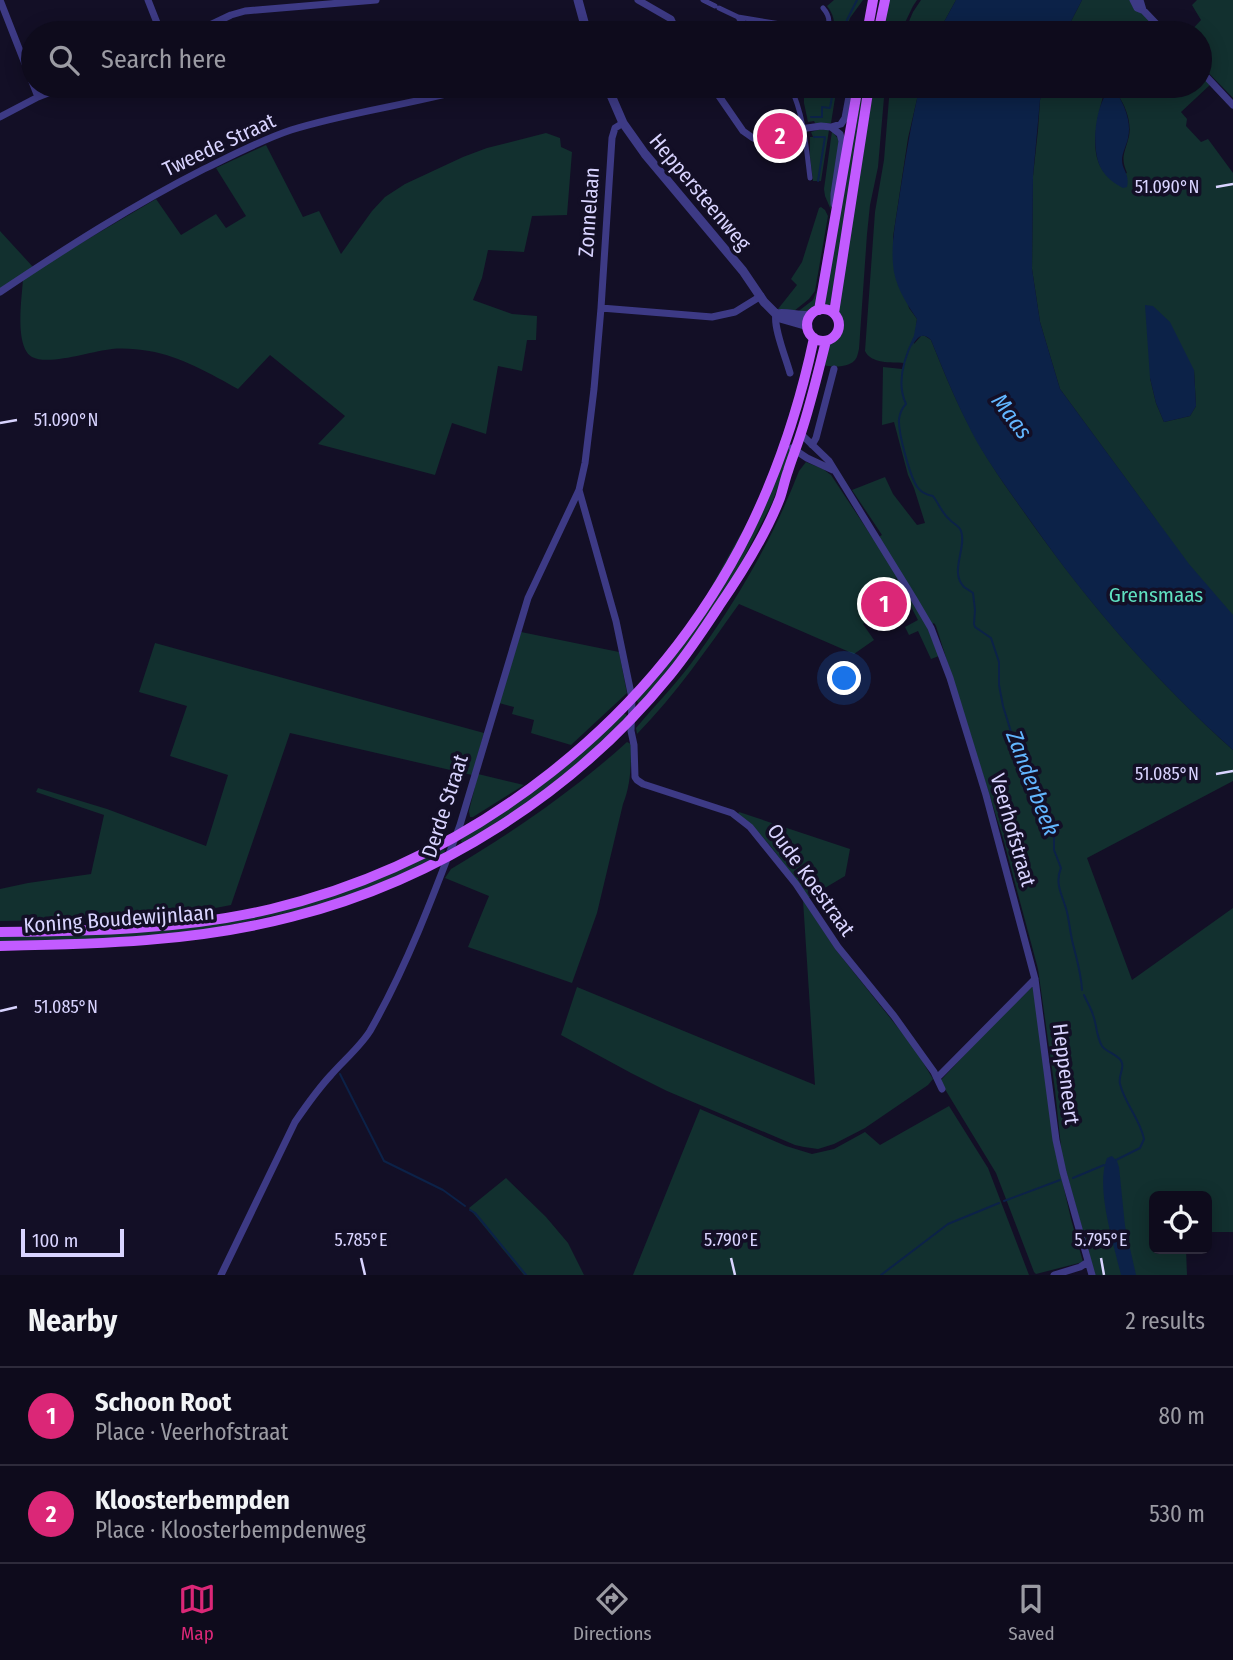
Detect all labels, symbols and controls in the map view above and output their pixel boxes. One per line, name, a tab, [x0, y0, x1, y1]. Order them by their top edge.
search box	[21, 21, 1212, 98]
icon: search	[45, 41, 83, 79]
text: Search here	[101, 44, 226, 75]
street label: Tweede Straat	[158, 107, 280, 182]
pin: 2	[757, 110, 803, 162]
street label: Heppersteenweg	[644, 128, 756, 256]
street label: Zonnelaan	[573, 166, 605, 258]
text: 51.090°N	[1135, 176, 1199, 198]
water label: Maas	[986, 388, 1038, 445]
text: 51.090°N	[34, 409, 98, 431]
pin: 1	[861, 578, 907, 630]
park label: Grensmaas	[1109, 582, 1203, 608]
your location	[827, 661, 861, 695]
water label: Zanderbeek	[1000, 725, 1066, 840]
street label: Derde Straat	[416, 751, 474, 861]
text: 51.085°N	[1135, 763, 1199, 785]
street label: Veerhofstraat	[984, 770, 1042, 890]
street label: Oude Koestraat	[761, 819, 861, 941]
street label: Koning Boudewijnlaan	[23, 899, 215, 939]
text: 51.085°N	[34, 996, 98, 1018]
street label: Heppeneert	[1047, 1022, 1085, 1126]
map controls	[1149, 1191, 1212, 1254]
button: locate	[1149, 1191, 1212, 1254]
scale bar	[21, 1226, 124, 1258]
text: 100 m	[32, 1229, 78, 1252]
text: 5.785°E	[335, 1229, 388, 1251]
text: 5.790°E	[704, 1229, 758, 1251]
text: 5.795°E	[1075, 1229, 1127, 1251]
text: Nearby	[28, 1303, 117, 1339]
text: 2 results	[1125, 1307, 1205, 1335]
text: Schoon Root	[95, 1387, 231, 1418]
text: 1	[46, 1402, 56, 1430]
text: 80 m	[1158, 1402, 1205, 1430]
text: Place · Veerhofstraat	[95, 1418, 288, 1446]
text: Kloosterbempden	[95, 1485, 290, 1516]
text: 2	[46, 1500, 56, 1528]
text: 530 m	[1149, 1500, 1205, 1528]
text: Place · Kloosterbempdenweg	[95, 1516, 366, 1544]
tab: Map	[178, 1580, 216, 1645]
tab: Directions	[573, 1580, 652, 1645]
tab: Saved	[1008, 1580, 1055, 1645]

